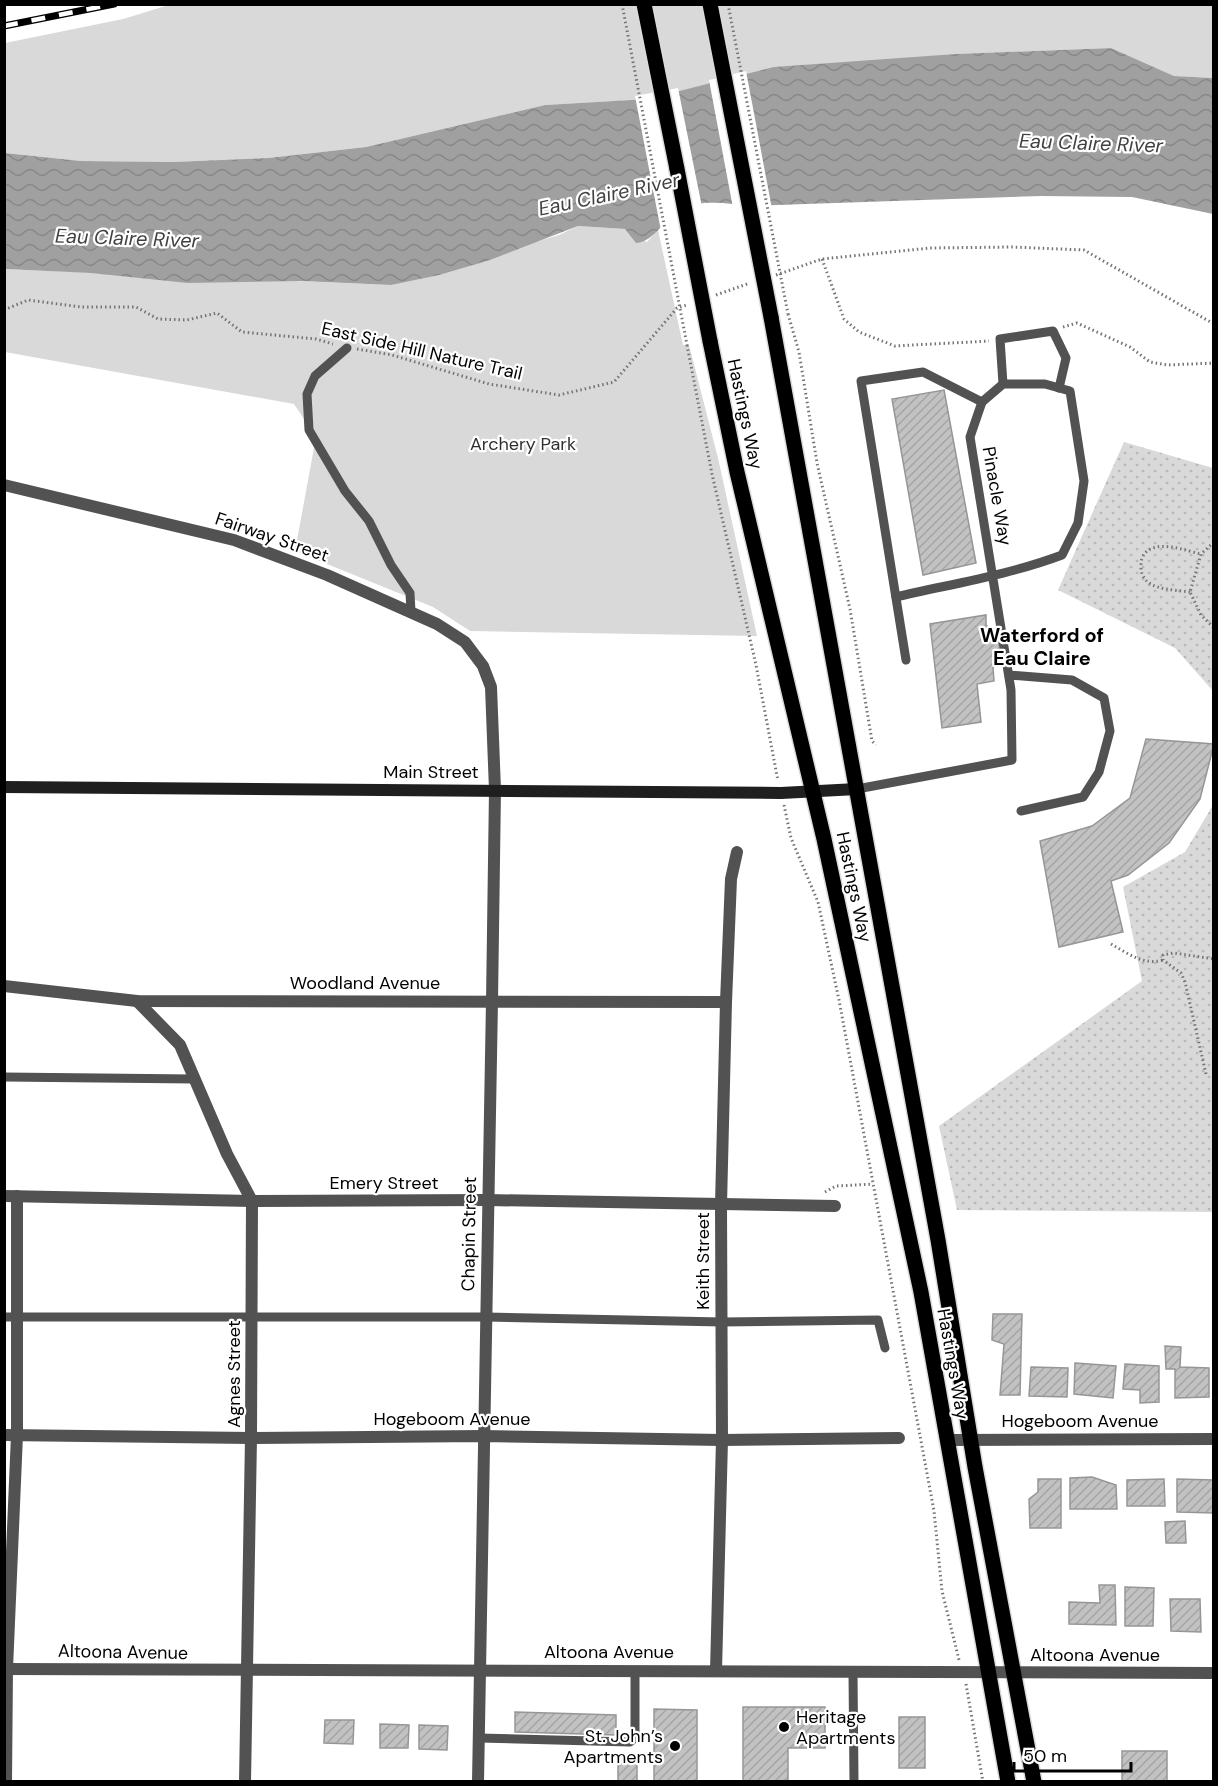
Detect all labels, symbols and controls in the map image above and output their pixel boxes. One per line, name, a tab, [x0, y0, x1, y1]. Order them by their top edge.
water label: Eau Claire River	[1019, 127, 1164, 159]
water label: Eau Claire River	[536, 166, 683, 222]
water label: Eau Claire River	[55, 222, 200, 254]
street label: East Side Hill Nature Trail	[319, 316, 525, 386]
street label: Hastings Way	[722, 357, 768, 471]
park label: Archery Park	[470, 432, 576, 456]
street label: Pinacle Way	[976, 445, 1018, 547]
street label: Fairway Street	[212, 506, 332, 568]
district label: Waterford of Eau Claire	[980, 622, 1104, 671]
street label: Main Street	[383, 760, 479, 784]
street label: Hastings Way	[831, 830, 877, 944]
street label: Woodland Avenue	[290, 971, 440, 995]
street label: Emery Street	[330, 1171, 438, 1195]
street label: Chapin Street	[456, 1176, 482, 1292]
street label: Keith Street	[691, 1212, 715, 1310]
street label: Hastings Way	[931, 1307, 975, 1421]
street label: Agnes Street	[222, 1320, 246, 1428]
street label: Hogeboom Avenue	[373, 1407, 531, 1431]
street label: Hogeboom Avenue	[1001, 1409, 1159, 1433]
street label: Altoona Avenue	[58, 1639, 188, 1665]
street label: Altoona Avenue	[544, 1640, 674, 1664]
street label: Altoona Avenue	[1030, 1643, 1160, 1667]
place label: Heritage Apartments	[796, 1705, 895, 1750]
marker: Heritage Apartments	[777, 1720, 791, 1734]
place label: St. John’s Apartments	[564, 1724, 663, 1769]
scale bar	[1014, 1735, 1131, 1773]
marker: St. John’s Apartments	[668, 1739, 682, 1753]
text: 50 m	[1023, 1744, 1067, 1768]

